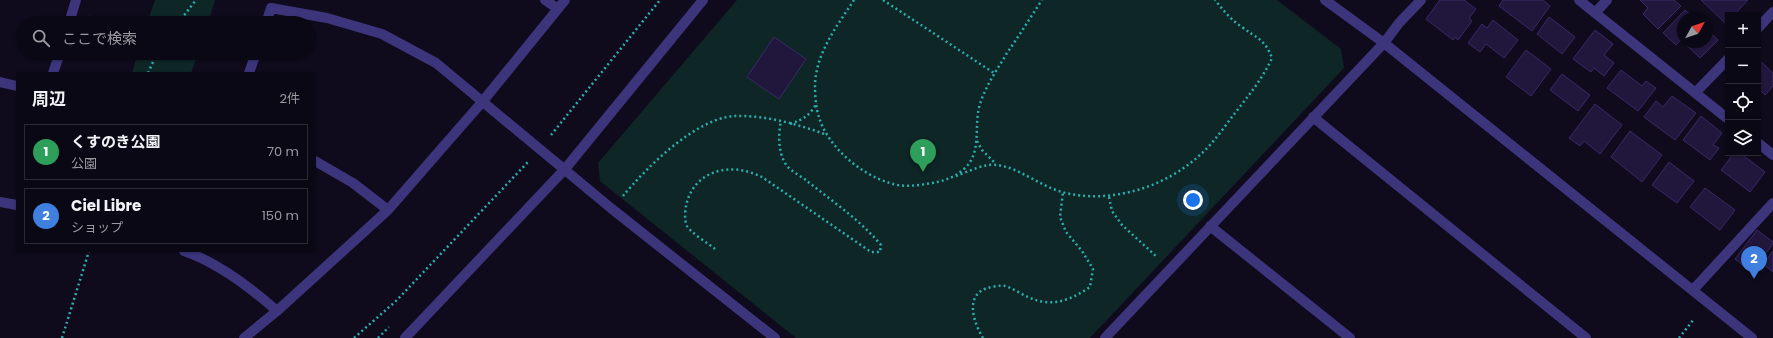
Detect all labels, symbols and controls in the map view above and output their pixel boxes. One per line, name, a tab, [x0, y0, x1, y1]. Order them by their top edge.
north arrow	[1677, 12, 1713, 48]
map controls	[1725, 12, 1761, 156]
button: +	[1725, 12, 1761, 48]
search box	[16, 16, 316, 60]
icon: search	[30, 27, 52, 49]
text: ここで検索	[62, 28, 137, 49]
button: −	[1725, 48, 1761, 84]
button: locate	[1725, 84, 1761, 120]
text: 周辺	[32, 87, 66, 111]
text: 2件	[280, 89, 300, 108]
button: layers	[1725, 120, 1761, 156]
text: くすのき公園	[71, 131, 161, 152]
pin: 1	[910, 139, 936, 172]
text: 1	[44, 142, 48, 161]
text: 70 m	[267, 142, 299, 161]
text: 公園	[71, 154, 97, 173]
your location	[1183, 190, 1203, 210]
text: Ciel Libre	[71, 195, 141, 216]
text: 2	[42, 206, 50, 225]
text: 150 m	[262, 206, 299, 225]
text: ショップ	[71, 218, 123, 237]
pin: 2	[1741, 246, 1767, 279]

